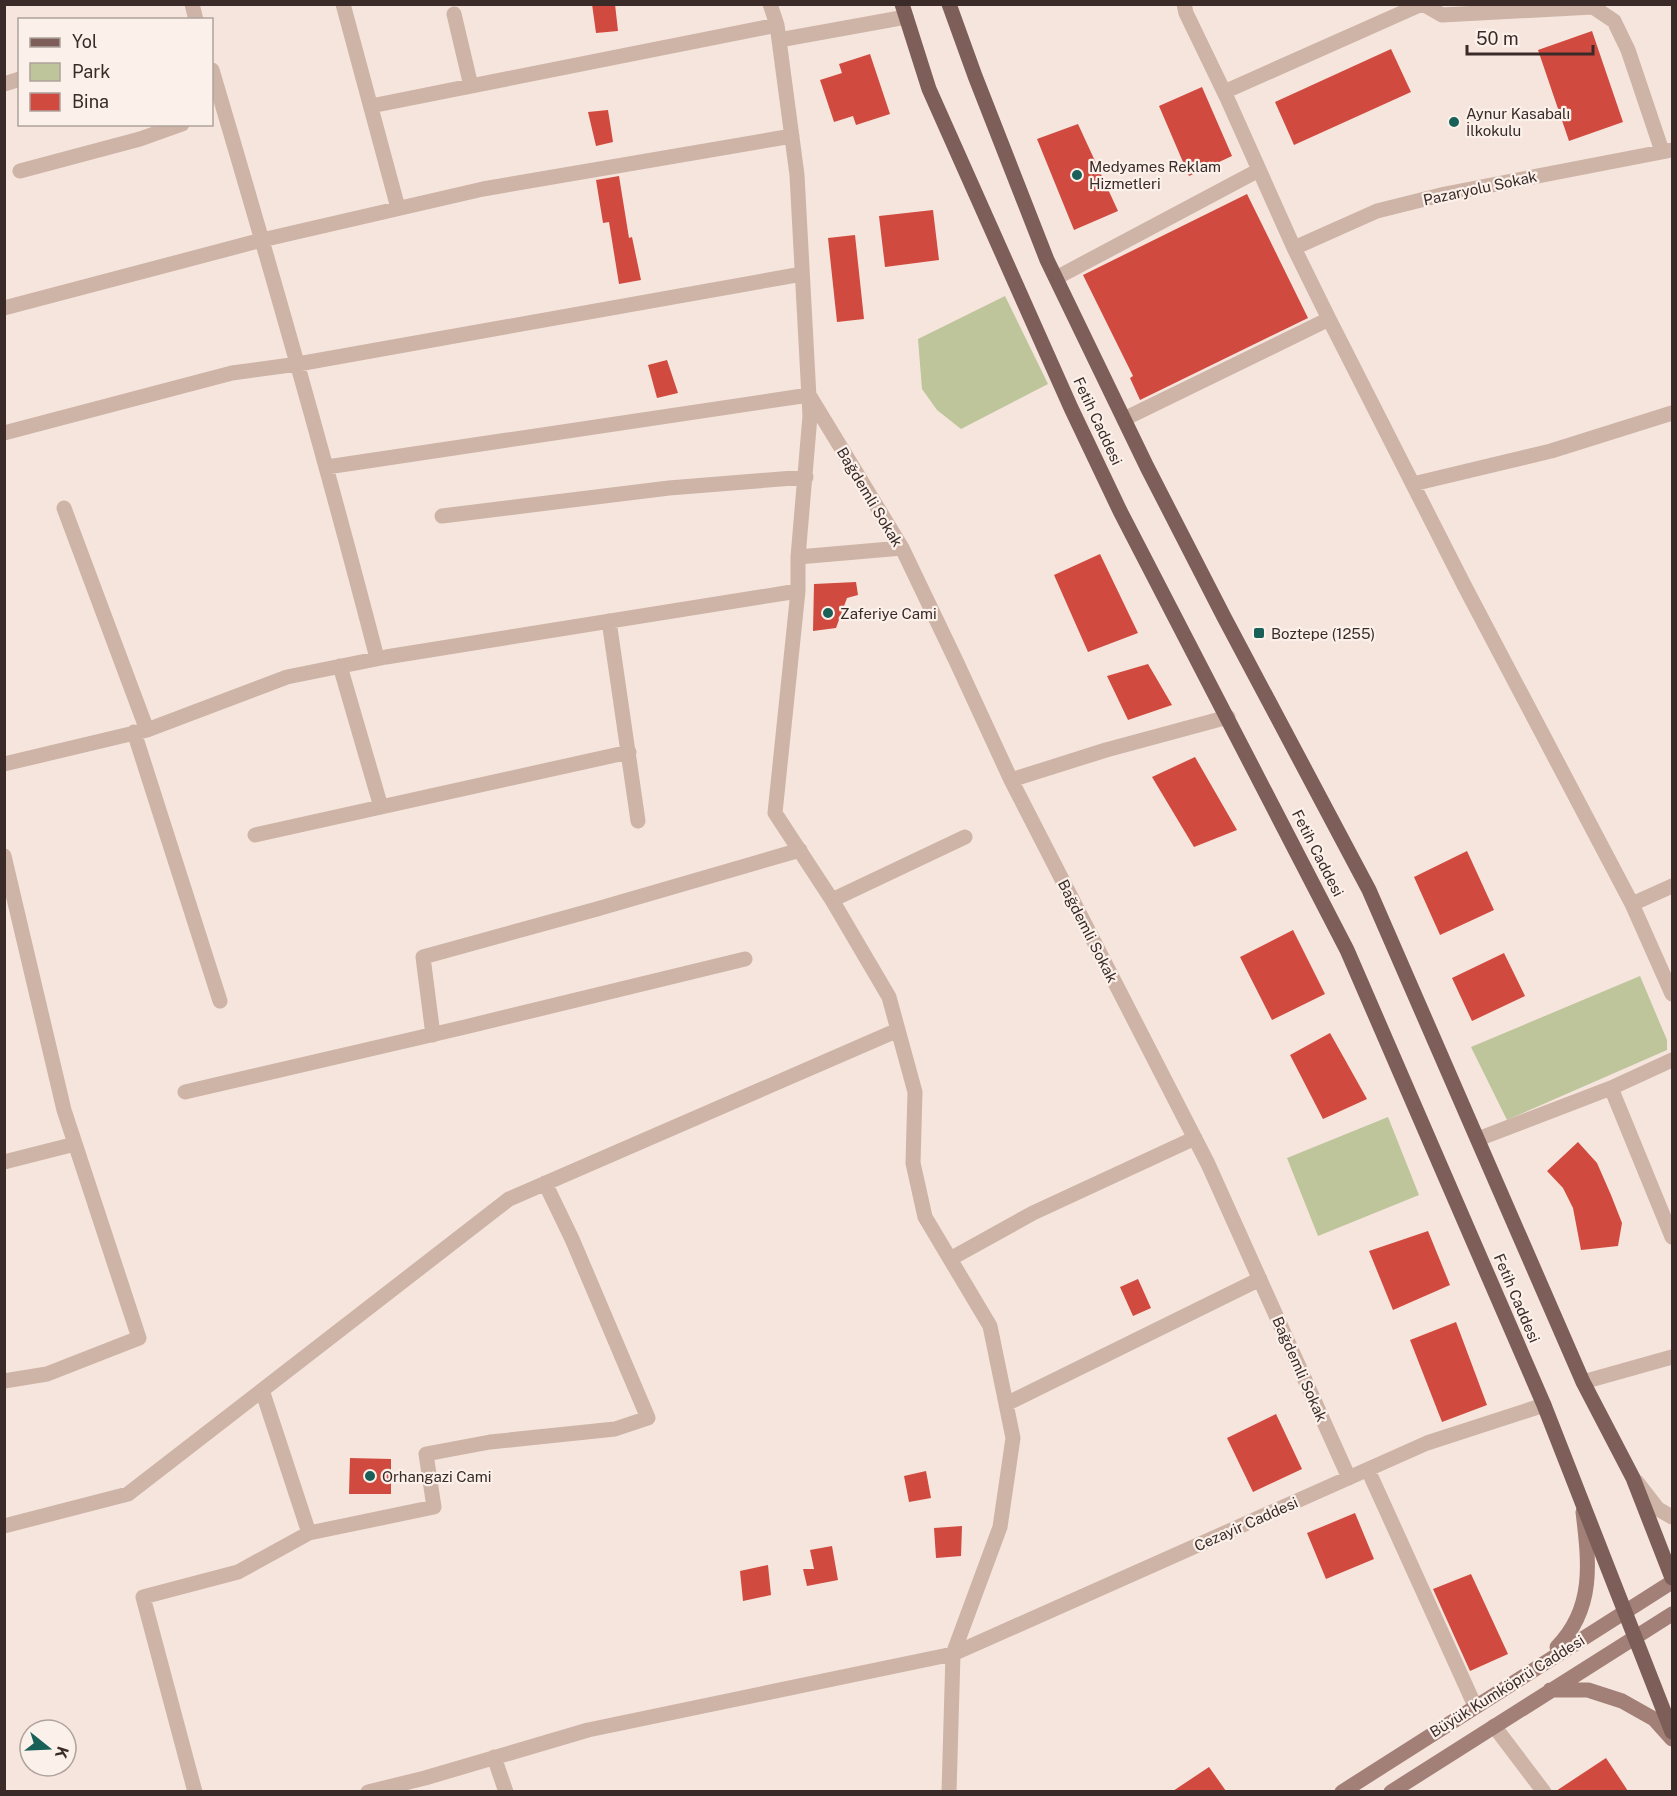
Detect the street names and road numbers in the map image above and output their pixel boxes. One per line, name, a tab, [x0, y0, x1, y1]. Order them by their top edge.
street label: Pazaryolu Sokak	[1422, 168, 1538, 208]
street label: Fetih Caddesi	[1070, 374, 1126, 468]
street label: Bağdemli Sokak	[834, 444, 906, 550]
street label: Fetih Caddesi	[1289, 807, 1347, 899]
street label: Bağdemli Sokak	[1055, 877, 1121, 985]
street label: Fetih Caddesi	[1491, 1251, 1543, 1345]
street label: Bağdemli Sokak	[1269, 1314, 1331, 1424]
street label: Cezayir Caddesi	[1192, 1494, 1300, 1554]
street label: Büyük Kumköprü Caddesi	[1427, 1631, 1587, 1741]

